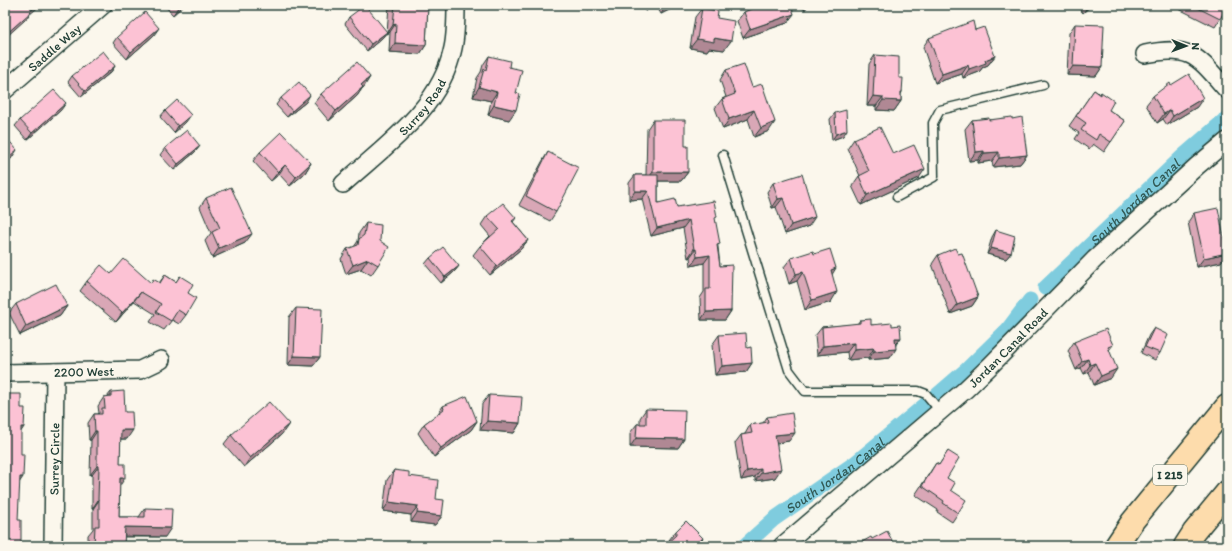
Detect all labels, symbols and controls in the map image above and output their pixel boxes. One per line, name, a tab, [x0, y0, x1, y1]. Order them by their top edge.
street label: Saddle Way	[25, 20, 84, 74]
north arrow	[1166, 26, 1206, 66]
text: N	[1189, 42, 1202, 50]
street label: Surrey Road	[395, 76, 449, 138]
water label: South Jordan Canal	[1086, 155, 1184, 249]
street label: Jordan Canal Road	[965, 304, 1051, 390]
street label: 2200 West	[54, 363, 114, 379]
street label: Surrey Circle	[46, 423, 62, 495]
water label: South Jordan Canal	[782, 433, 888, 517]
road number: I 215	[1153, 465, 1187, 485]

